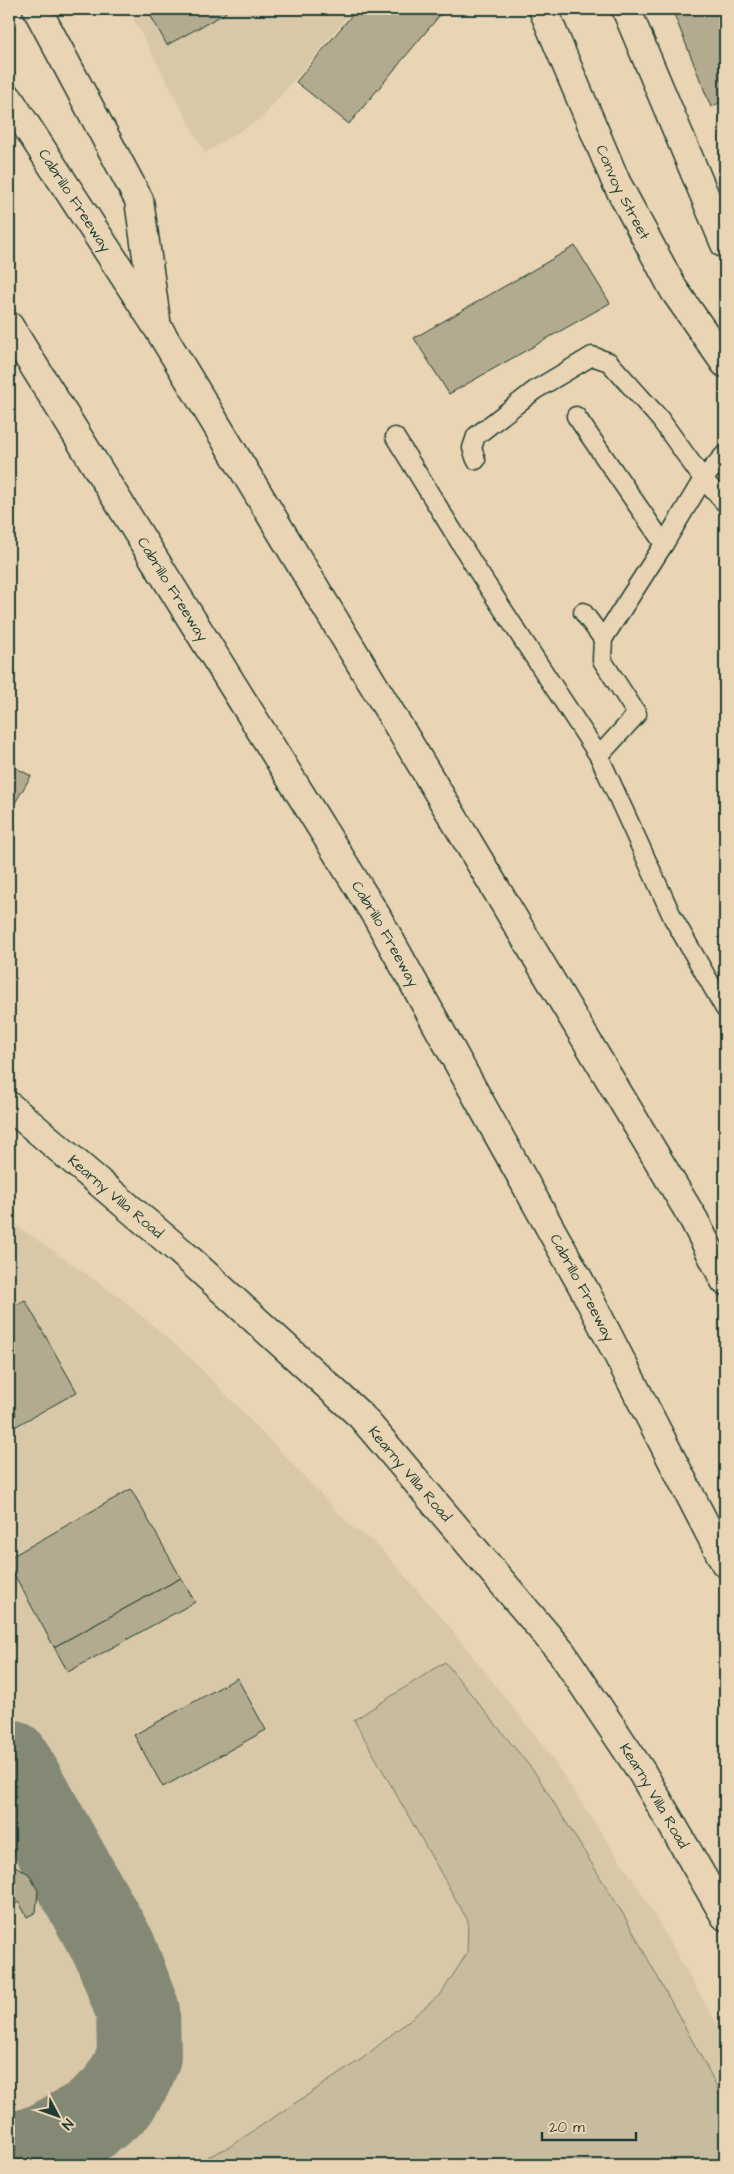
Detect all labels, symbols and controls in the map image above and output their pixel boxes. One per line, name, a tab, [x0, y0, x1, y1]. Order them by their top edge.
street label: Convoy Street	[591, 142, 655, 244]
street label: Cabrillo Freeway	[33, 145, 116, 257]
street label: Cabrillo Freeway	[132, 533, 213, 646]
street label: Cabrillo Freeway	[346, 877, 424, 991]
street label: Kearny Villa Road	[63, 1150, 168, 1244]
street label: Cabrillo Freeway	[544, 1230, 619, 1346]
street label: Kearny Villa Road	[363, 1422, 457, 1527]
street label: Kearny Villa Road	[614, 1739, 694, 1853]
north arrow	[32, 2092, 82, 2142]
scale bar	[542, 2109, 635, 2141]
text: N	[56, 2114, 77, 2134]
text: 20 m	[549, 2117, 585, 2138]

